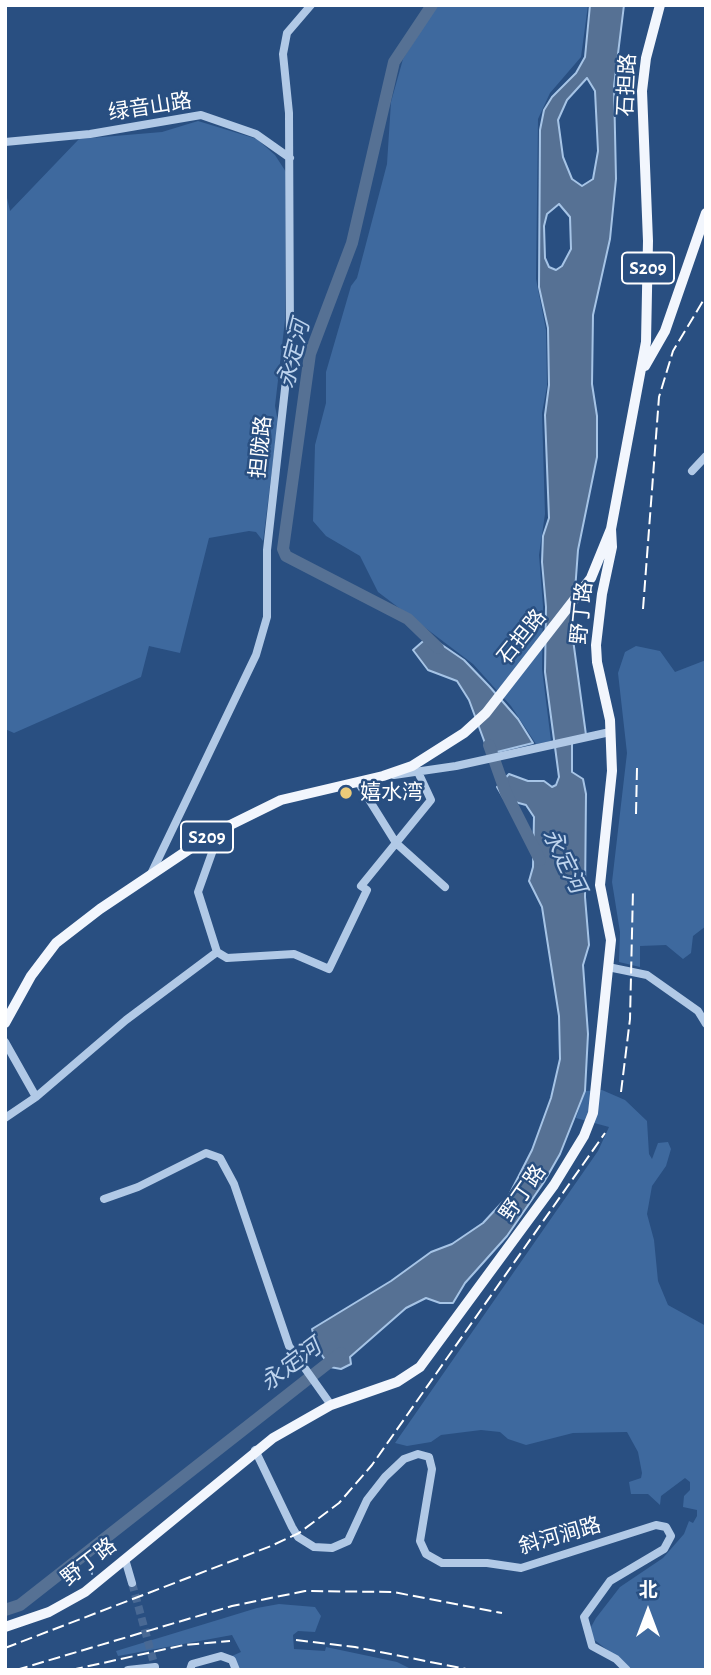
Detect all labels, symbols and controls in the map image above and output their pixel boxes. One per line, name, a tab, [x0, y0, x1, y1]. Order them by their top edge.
street label: 石担路	[613, 53, 641, 117]
street label: 绿音山路	[107, 88, 193, 126]
road number: S209	[622, 252, 674, 284]
water label: 永定河	[272, 317, 316, 391]
street label: 担陇路	[245, 414, 277, 480]
street label: 野丁路	[566, 580, 598, 646]
street label: 石担路	[492, 605, 552, 669]
place label: 嬉水湾	[360, 780, 423, 806]
marker: 嬉水湾	[338, 785, 354, 801]
road number: S209	[181, 822, 233, 852]
water label: 永定河	[536, 824, 592, 898]
street label: 野丁路	[495, 1160, 551, 1226]
water label: 永定河	[255, 1333, 327, 1397]
street label: 斜河涧路	[516, 1512, 604, 1560]
street label: 野丁路	[56, 1533, 122, 1591]
north arrow	[613, 1577, 683, 1647]
text: 北	[638, 1581, 658, 1600]

